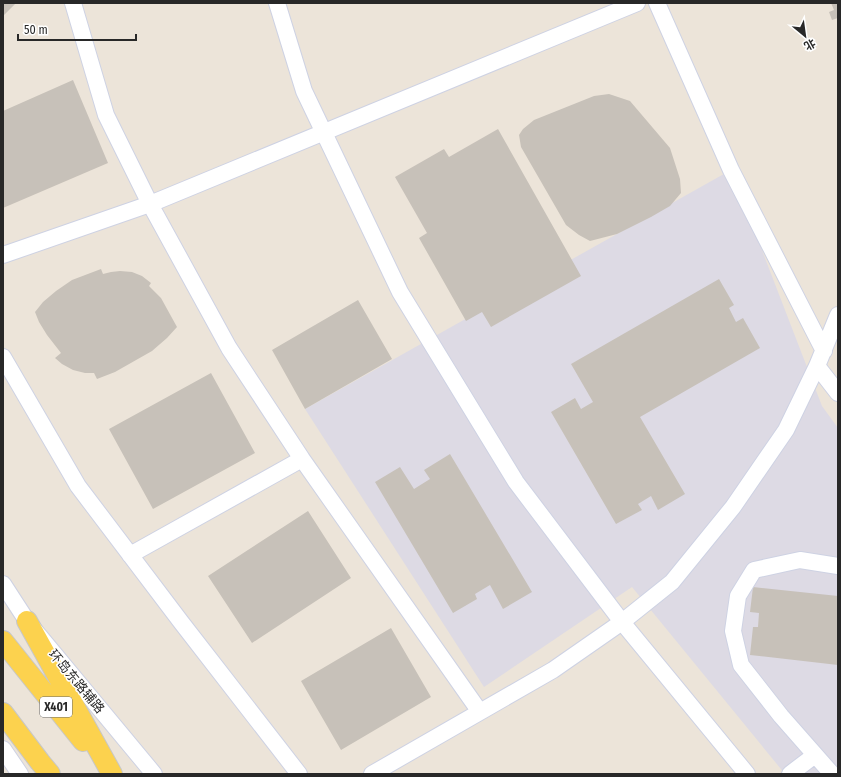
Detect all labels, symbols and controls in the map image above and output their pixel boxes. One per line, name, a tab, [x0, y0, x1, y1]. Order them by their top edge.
scale bar	[18, 16, 136, 42]
north arrow	[785, 16, 825, 56]
text: 50 m	[24, 23, 48, 37]
text: 北	[802, 36, 818, 53]
street label: 环岛东路辅路	[46, 647, 107, 716]
road number: X401	[40, 697, 72, 717]

